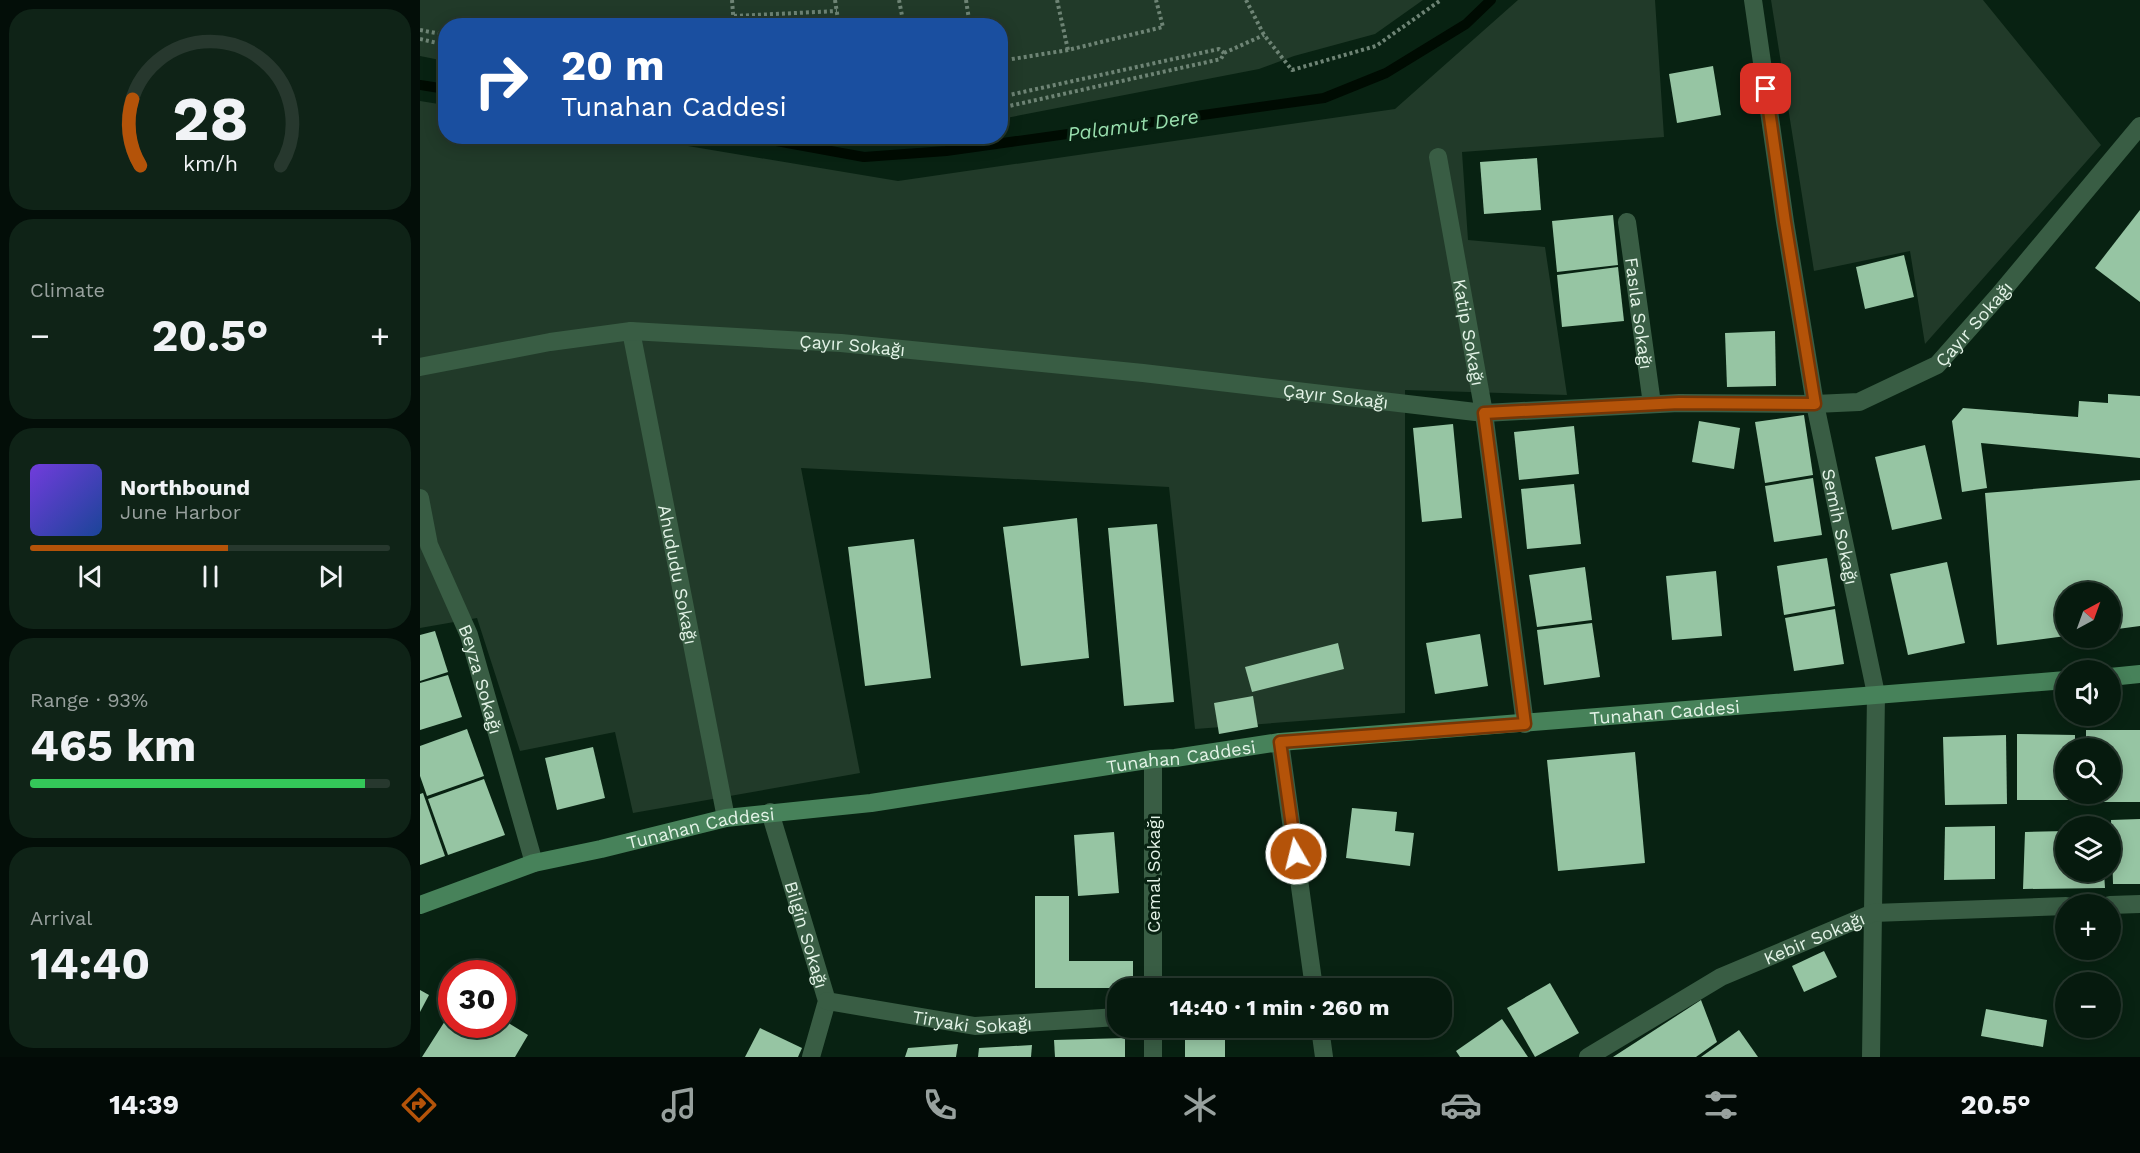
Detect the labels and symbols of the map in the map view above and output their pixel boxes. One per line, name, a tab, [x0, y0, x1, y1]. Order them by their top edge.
pin	[1740, 63, 1791, 114]
water label: Palamut Dere	[1066, 104, 1200, 146]
street label: Fasıla Sokağı	[1621, 256, 1658, 371]
street label: Katip Sokağı	[1450, 277, 1489, 387]
street label: Çayır Sokağı	[1930, 277, 2016, 370]
street label: Çayır Sokağı	[799, 330, 906, 360]
street label: Çayır Sokağı	[1282, 379, 1390, 412]
street label: Semih Sokağı	[1818, 467, 1863, 587]
street label: Ahududu Sokağı	[655, 503, 702, 646]
north arrow	[2055, 582, 2121, 648]
street label: Beyza Sokağı	[455, 621, 507, 736]
street label: Tunahan Caddesi	[1589, 695, 1741, 728]
street label: Tunahan Caddesi	[1105, 735, 1257, 777]
street label: Tunahan Caddesi	[624, 803, 775, 853]
street label: Cemal Sokağı	[1143, 815, 1164, 933]
position arrow	[1264, 822, 1328, 886]
street label: Bilgin Sokağı	[781, 879, 833, 991]
street label: Kebir Sokağı	[1760, 907, 1868, 968]
speed limit sign: 30	[438, 960, 516, 1038]
street label: Tiryaki Sokağı	[911, 1005, 1033, 1036]

